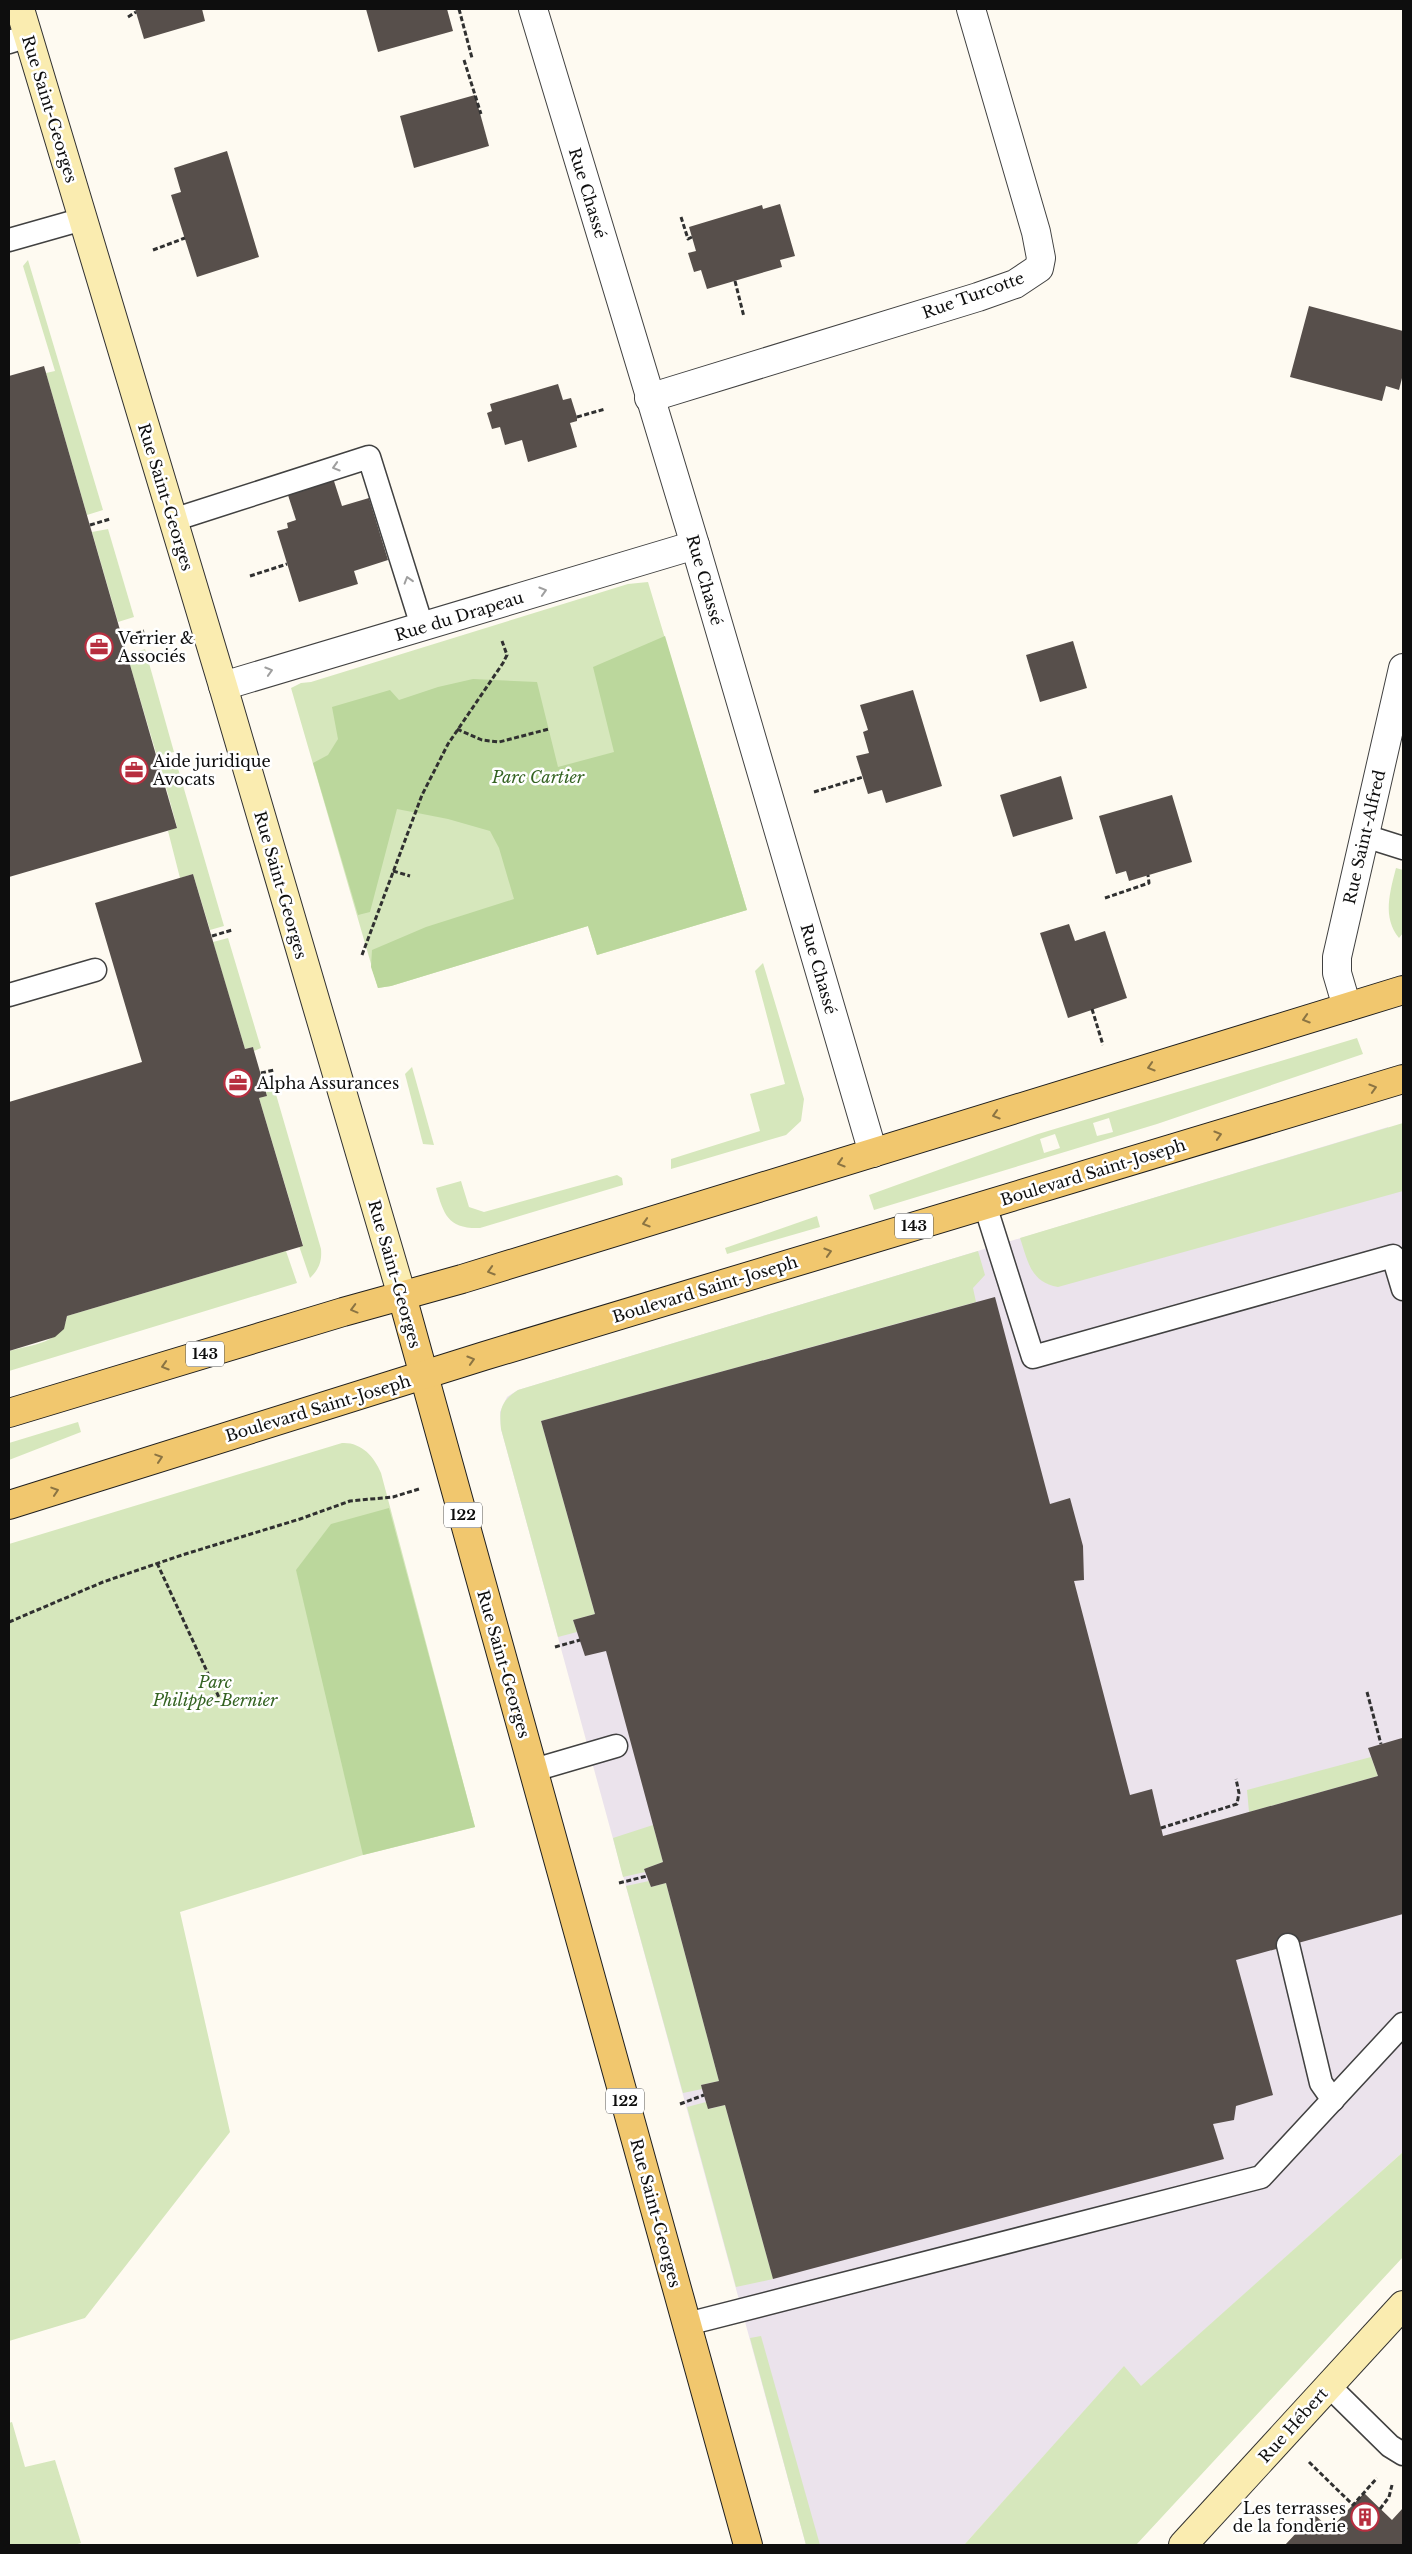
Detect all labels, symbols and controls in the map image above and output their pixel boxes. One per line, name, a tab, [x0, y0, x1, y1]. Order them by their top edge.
street label: Rue Saint-Georges	[18, 33, 82, 185]
street label: Rue Chassé	[565, 145, 611, 241]
street label: Rue Turcotte	[919, 267, 1027, 323]
street label: Rue Saint-Georges	[134, 421, 198, 573]
one-way arrow	[333, 462, 341, 472]
street label: Rue Chassé	[683, 532, 727, 628]
one-way arrow	[403, 576, 413, 585]
one-way arrow	[538, 586, 546, 596]
street label: Rue du Drapeau	[392, 587, 526, 645]
place label: Verrier & Associés	[117, 628, 194, 666]
office icon: Verrier & Associés	[84, 632, 114, 662]
one-way arrow	[265, 667, 273, 677]
place label: Aide juridique Avocats	[152, 751, 271, 789]
office icon: Aide juridique Avocats	[119, 755, 149, 785]
park label: Parc Cartier	[491, 767, 585, 787]
street label: Rue Saint-Alfred	[1339, 768, 1389, 906]
street label: Rue Saint-Georges	[250, 809, 312, 961]
street label: Rue Chassé	[797, 921, 841, 1017]
one-way arrow	[1303, 1014, 1311, 1024]
one-way arrow	[1147, 1062, 1156, 1072]
office icon: Alpha Assurances	[223, 1068, 253, 1098]
place label: Alpha Assurances	[256, 1073, 399, 1093]
one-way arrow	[1369, 1083, 1377, 1093]
one-way arrow	[992, 1110, 1000, 1120]
one-way arrow	[1213, 1130, 1221, 1140]
street label: Boulevard Saint-Joseph	[998, 1134, 1188, 1210]
one-way arrow	[837, 1158, 845, 1168]
street label: Rue Saint-Georges	[364, 1198, 426, 1350]
road number: 143	[895, 1214, 933, 1238]
one-way arrow	[642, 1217, 651, 1227]
one-way arrow	[823, 1248, 831, 1258]
street label: Boulevard Saint-Joseph	[610, 1251, 800, 1327]
one-way arrow	[487, 1265, 495, 1275]
one-way arrow	[350, 1303, 359, 1314]
road number: 143	[186, 1342, 224, 1366]
one-way arrow	[466, 1356, 475, 1366]
one-way arrow	[162, 1360, 170, 1370]
street label: Boulevard Saint-Joseph	[223, 1370, 413, 1446]
one-way arrow	[154, 1454, 162, 1464]
one-way arrow	[51, 1486, 59, 1496]
road number: 122	[444, 1502, 482, 1528]
street label: Rue Saint-Georges	[473, 1588, 535, 1740]
park label: Parc Philippe-Bernier	[152, 1672, 278, 1710]
road number: 122	[606, 2088, 644, 2114]
street label: Rue Saint-Georges	[626, 2136, 686, 2290]
street label: Rue Hébert	[1254, 2383, 1332, 2467]
place label: Les terrasses de la fonderie	[1233, 2498, 1346, 2536]
building icon: Les terrasses de la fonderie	[1350, 2502, 1380, 2532]

